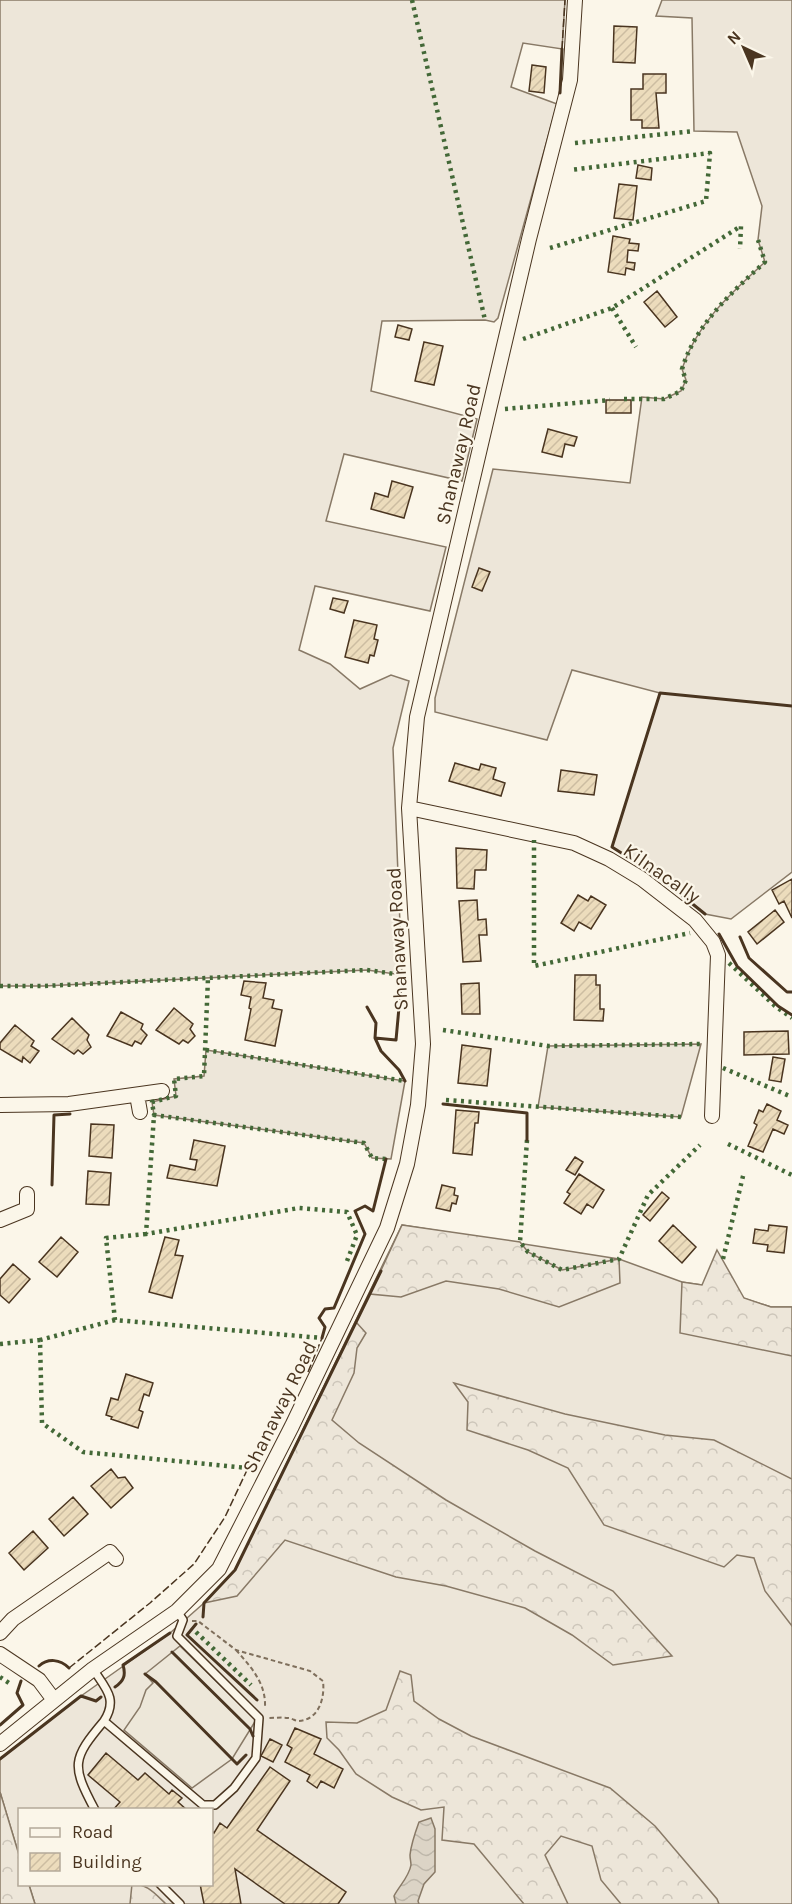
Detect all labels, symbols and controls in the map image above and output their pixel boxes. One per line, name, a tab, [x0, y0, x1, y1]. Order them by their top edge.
north arrow	[714, 18, 774, 78]
text: N	[723, 27, 745, 48]
street label: Shanaway Road	[431, 381, 486, 527]
street label: Kilnacally	[619, 839, 705, 908]
street label: Shanaway Road	[382, 867, 413, 1011]
street label: Shanaway Road	[238, 1338, 321, 1477]
legend	[18, 1808, 213, 1886]
text: Road	[72, 1821, 113, 1843]
text: Building	[72, 1851, 142, 1873]

